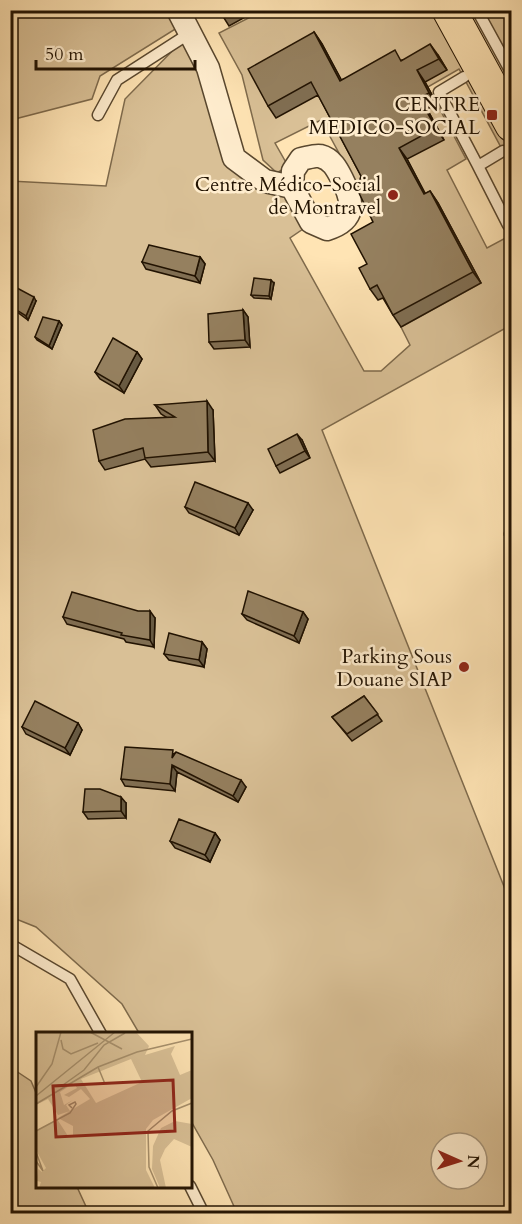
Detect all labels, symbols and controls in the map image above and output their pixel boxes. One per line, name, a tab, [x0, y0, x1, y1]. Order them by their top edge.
scale bar	[36, 33, 195, 71]
text: 50 m	[45, 42, 84, 67]
place label: CENTRE MEDICO-SOCIAL	[308, 91, 481, 141]
marker: CENTRE MEDICO-SOCIAL	[485, 108, 499, 122]
place label: Centre Médico-Social de Montravel	[195, 171, 381, 221]
marker: Centre Médico-Social de Montravel	[386, 188, 400, 202]
place label: Parking Sous Douane SIAP	[337, 643, 452, 693]
marker: Parking Sous Douane SIAP	[457, 660, 471, 674]
inset map	[36, 1032, 192, 1188]
north arrow	[429, 1131, 489, 1191]
text: N	[462, 1154, 484, 1169]

